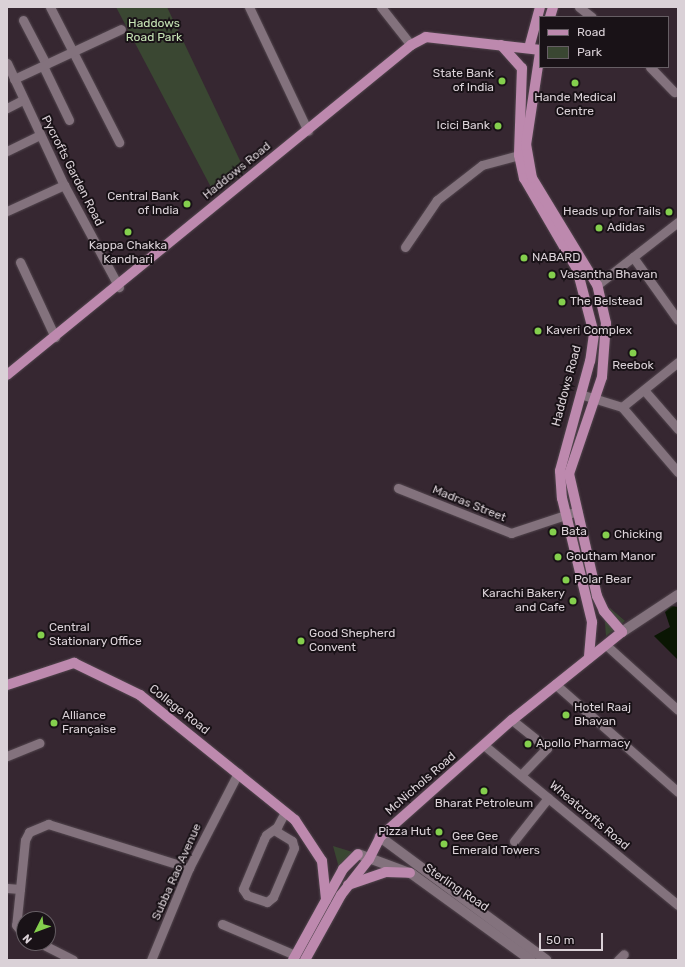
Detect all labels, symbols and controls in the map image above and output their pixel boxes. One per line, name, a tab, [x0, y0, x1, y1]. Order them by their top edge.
legend	[539, 16, 669, 68]
park label: Haddows Road Park	[126, 17, 182, 45]
text: Road	[577, 25, 605, 39]
text: Park	[577, 45, 602, 59]
place label: State Bank of India	[433, 67, 494, 95]
marker: State Bank of India	[497, 76, 507, 86]
marker: Hande Medical Centre	[569, 77, 581, 89]
place label: Hande Medical Centre	[534, 91, 616, 119]
street label: Pycrofts Garden Road	[38, 113, 106, 229]
place label: Icici Bank	[437, 119, 490, 133]
marker: Icici Bank	[493, 121, 503, 131]
street label: Haddows Road	[200, 139, 274, 203]
place label: Central Bank of India	[107, 190, 179, 218]
marker: Central Bank of India	[182, 199, 192, 209]
place label: Heads up for Tails	[562, 205, 661, 219]
marker: Heads up for Tails	[664, 207, 674, 217]
place label: Adidas	[607, 221, 645, 235]
marker: Adidas	[594, 223, 604, 233]
marker: Kappa Chakka Kandhari	[123, 227, 133, 237]
place label: Kappa Chakka Kandhari	[89, 239, 167, 267]
place label: NABARD	[532, 251, 580, 265]
marker: NABARD	[519, 253, 529, 263]
place label: Vasantha Bhavan	[560, 268, 657, 282]
marker: Vasantha Bhavan	[547, 270, 557, 280]
place label: The Belstead	[570, 295, 643, 309]
marker: The Belstead	[557, 297, 567, 307]
place label: Kaveri Complex	[546, 324, 632, 338]
marker: Kaveri Complex	[533, 326, 543, 336]
street label: Haddows Road	[549, 344, 585, 428]
marker: Reebok	[628, 348, 638, 358]
place label: Reebok	[612, 359, 654, 373]
street label: Madras Street	[430, 483, 508, 525]
place label: Bata	[561, 525, 587, 539]
marker: Bata	[548, 527, 558, 537]
place label: Chicking	[614, 528, 662, 542]
marker: Chicking	[601, 530, 611, 540]
place label: Goutham Manor	[566, 550, 655, 564]
marker: Goutham Manor	[553, 552, 563, 562]
place label: Polar Bear	[574, 573, 631, 587]
marker: Polar Bear	[561, 575, 571, 585]
place label: Karachi Bakery and Cafe	[482, 587, 565, 615]
marker: Karachi Bakery and Cafe	[568, 596, 578, 606]
place label: Central Stationary Office	[49, 621, 142, 649]
place label: Good Shepherd Convent	[309, 627, 395, 655]
marker: Central Stationary Office	[36, 630, 46, 640]
marker: Good Shepherd Convent	[296, 636, 306, 646]
street label: College Road	[146, 682, 212, 738]
place label: Hotel Raaj Bhavan	[574, 701, 631, 729]
place label: Alliance Française	[62, 709, 116, 737]
marker: Hotel Raaj Bhavan	[561, 710, 571, 720]
marker: Alliance Française	[49, 718, 59, 728]
place label: Apollo Pharmacy	[536, 737, 630, 751]
marker: Apollo Pharmacy	[523, 739, 533, 749]
street label: McNichols Road	[383, 749, 459, 819]
street label: Wheatcrofts Road	[546, 778, 632, 854]
marker: Bharat Petroleum	[479, 786, 489, 796]
place label: Bharat Petroleum	[435, 797, 533, 811]
street label: Subba Rao Avenue	[149, 821, 205, 923]
place label: Pizza Hut	[378, 825, 431, 839]
marker: Pizza Hut	[434, 827, 444, 837]
place label: Gee Gee Emerald Towers	[452, 830, 540, 858]
marker: Gee Gee Emerald Towers	[439, 839, 449, 849]
street label: Sterling Road	[421, 861, 491, 915]
north arrow	[16, 911, 56, 951]
scale bar	[541, 925, 605, 951]
text: N	[20, 931, 35, 946]
text: 50 m	[546, 933, 574, 947]

